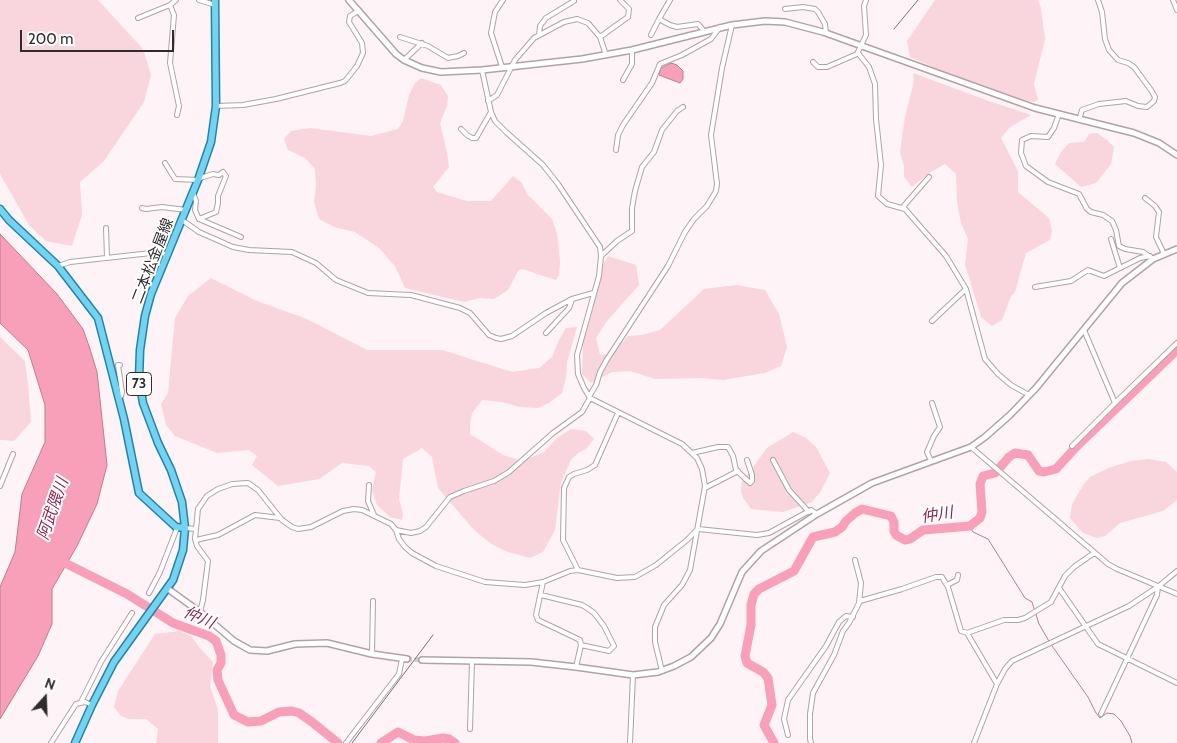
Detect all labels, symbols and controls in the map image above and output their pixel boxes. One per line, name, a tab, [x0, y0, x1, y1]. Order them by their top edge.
scale bar	[22, 20, 176, 52]
text: 200 m	[28, 30, 73, 48]
street label: 二本松金屋線	[128, 216, 178, 306]
road number: 73	[126, 372, 152, 396]
water label: 阿武隈川	[34, 476, 72, 542]
water label: 仲川	[920, 503, 954, 527]
water label: 仲川	[181, 603, 217, 633]
north arrow	[20, 673, 70, 723]
text: N	[42, 674, 58, 694]

